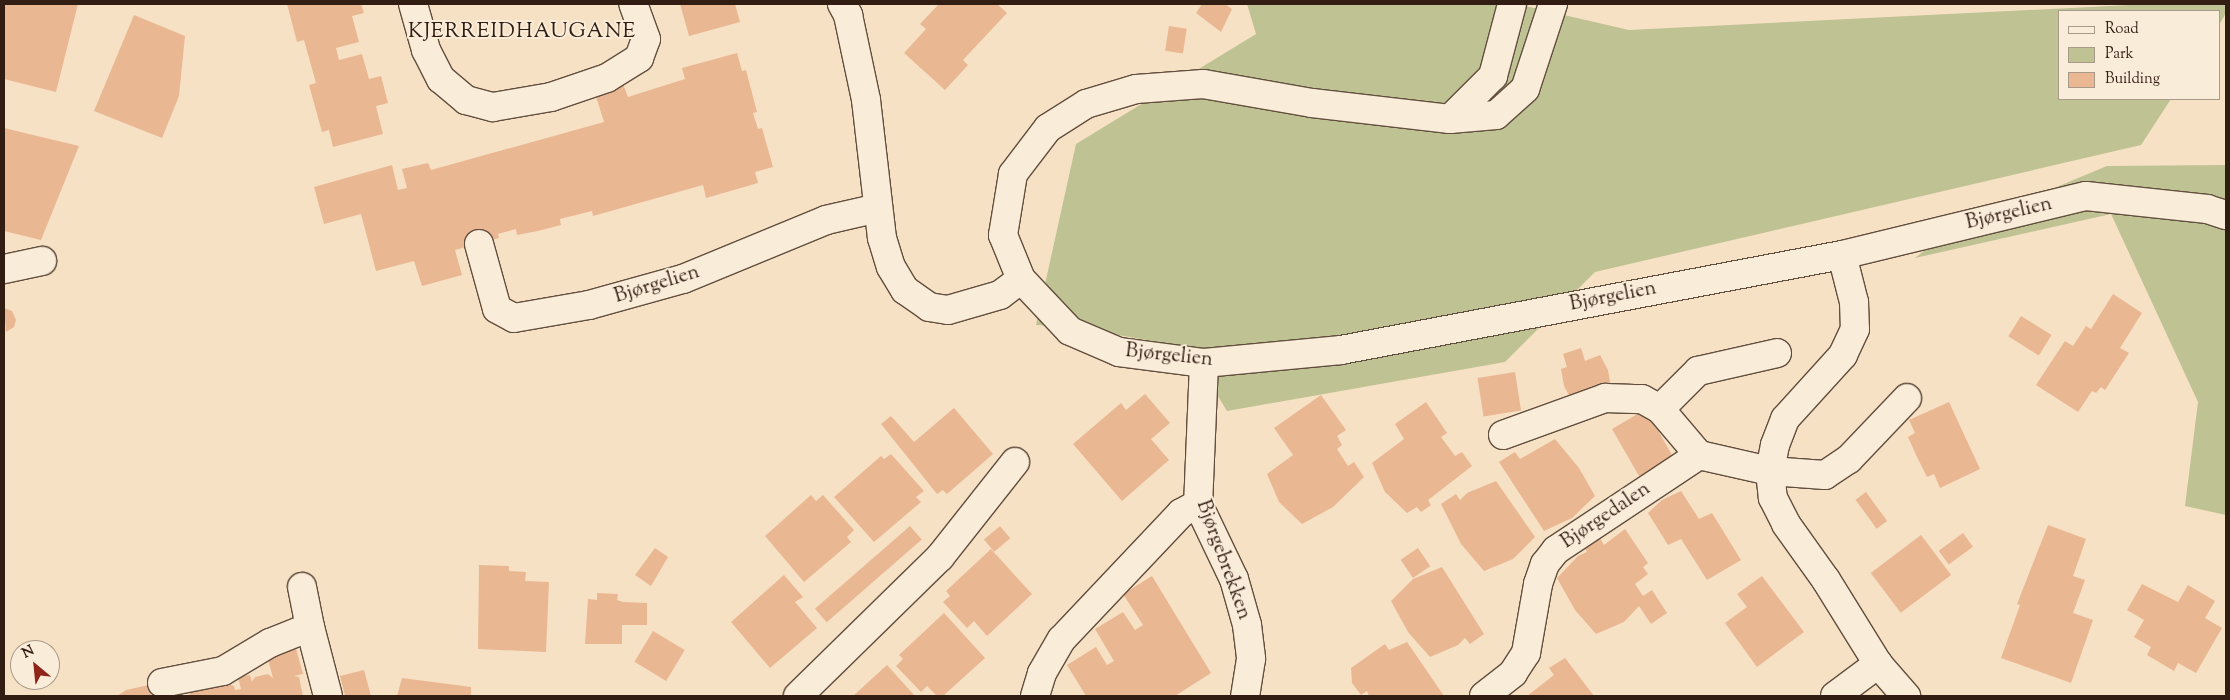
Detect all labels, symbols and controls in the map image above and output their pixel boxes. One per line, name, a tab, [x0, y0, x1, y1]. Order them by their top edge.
legend	[2058, 10, 2220, 100]
district label: KJERREIDHAUGANE	[406, 19, 638, 45]
text: Road	[2105, 19, 2139, 40]
text: Park	[2105, 44, 2134, 65]
text: Building	[2105, 69, 2160, 90]
street label: Bjørgelien	[1964, 192, 2054, 236]
street label: Bjørgelien	[611, 261, 703, 309]
street label: Bjørgelien	[1568, 277, 1658, 317]
street label: Bjørgelien	[1124, 339, 1214, 373]
street label: Bjørgedalen	[1557, 477, 1655, 555]
street label: Bjørgebrekken	[1190, 497, 1256, 623]
north arrow	[10, 640, 60, 690]
text: N	[19, 641, 38, 664]

